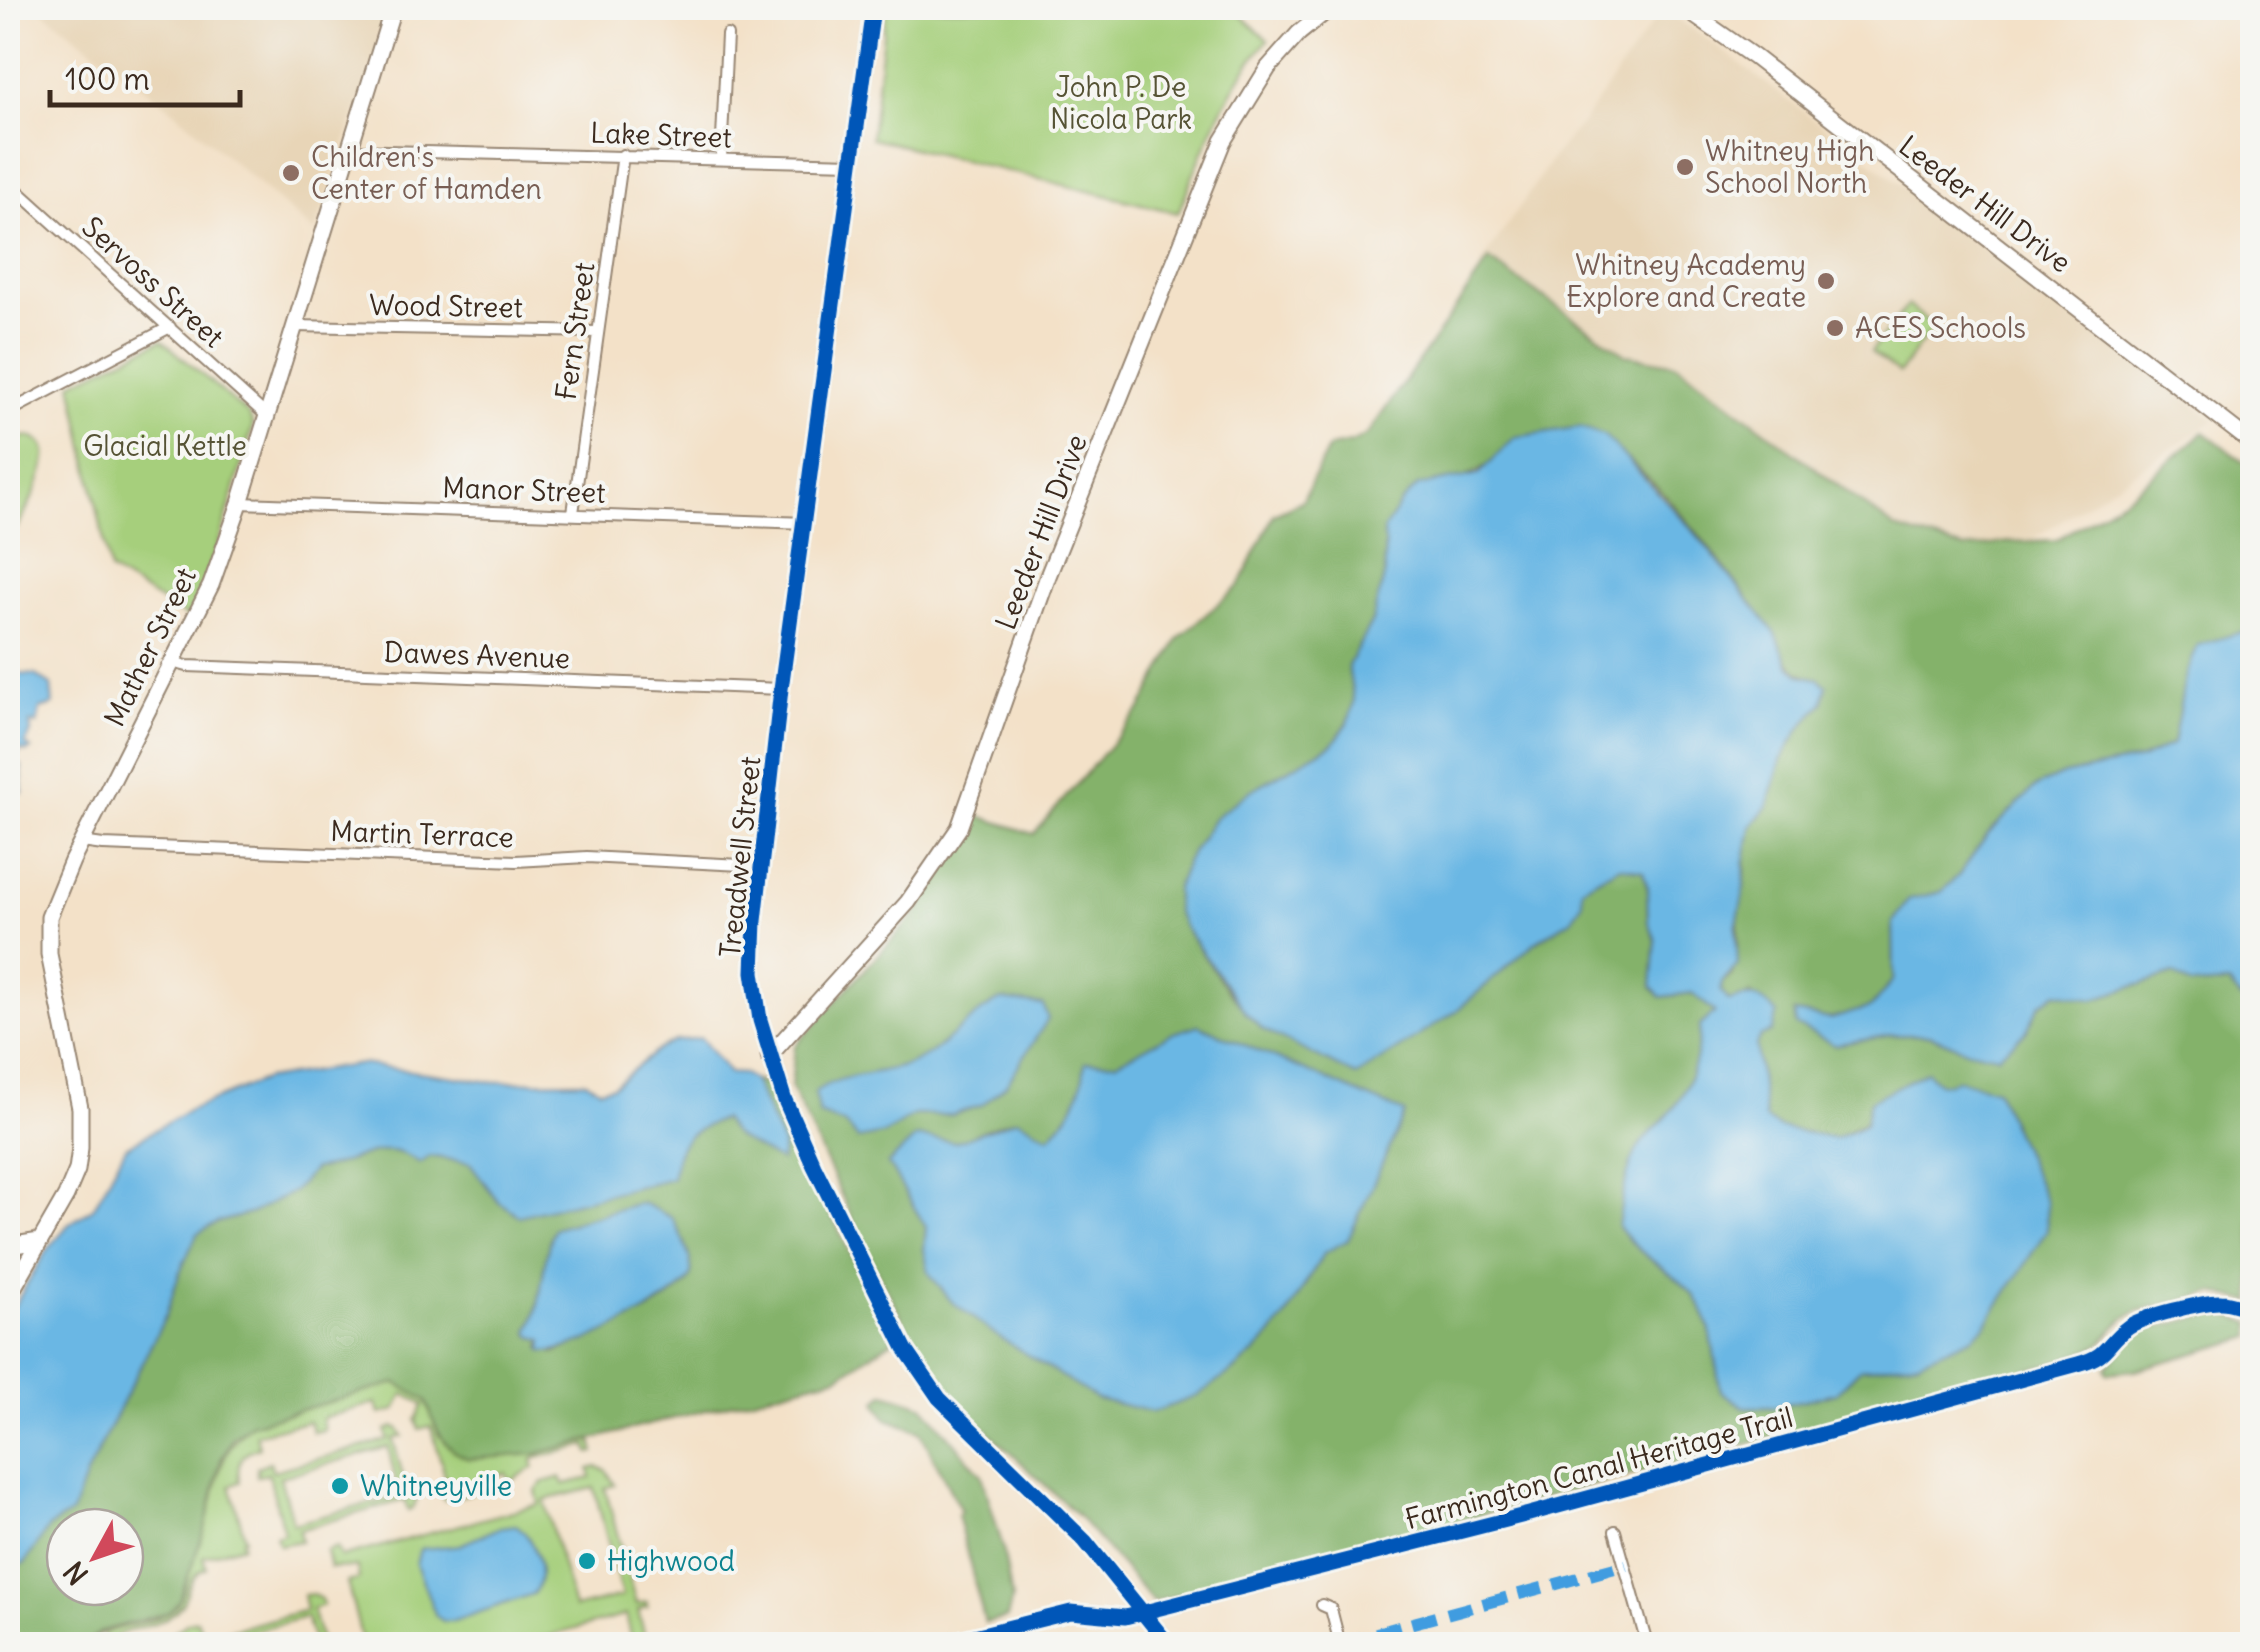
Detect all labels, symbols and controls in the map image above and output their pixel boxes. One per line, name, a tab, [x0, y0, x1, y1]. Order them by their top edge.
scale bar	[50, 45, 240, 107]
text: 100 m	[65, 60, 150, 98]
park label: John P. De Nicola Park	[1050, 69, 1192, 137]
street label: Lake Street	[590, 115, 732, 155]
street label: Leeder Hill Drive	[1892, 128, 2078, 280]
place label: Whitney High School North	[1705, 133, 1874, 201]
place label: Children's Center of Hamden	[311, 139, 542, 207]
marker: Whitney High School North	[1674, 156, 1696, 178]
marker: Children's Center of Hamden	[280, 162, 302, 184]
street label: Servoss Street	[75, 209, 231, 355]
place label: Whitney Academy Explore and Create	[1566, 247, 1806, 315]
street label: Fern Street	[548, 260, 602, 402]
marker: Whitney Academy Explore and Create	[1815, 270, 1837, 292]
street label: Wood Street	[369, 287, 523, 325]
place label: ACES Schools	[1855, 310, 2026, 346]
marker: ACES Schools	[1824, 317, 1846, 339]
park label: Glacial Kettle	[83, 428, 247, 464]
street label: Leeder Hill Drive	[987, 429, 1095, 635]
street label: Manor Street	[442, 469, 606, 511]
street label: Mather Street	[96, 562, 204, 732]
street label: Dawes Avenue	[383, 634, 571, 676]
street label: Treadwell Street	[712, 755, 768, 959]
street label: Martin Terrace	[330, 813, 514, 855]
street label: Farmington Canal Heritage Trail	[1401, 1399, 1797, 1537]
place label: Whitneyville	[360, 1468, 512, 1504]
marker: Whitneyville	[329, 1475, 351, 1497]
north arrow	[45, 1507, 145, 1607]
place label: Highwood	[607, 1543, 735, 1579]
marker: Highwood	[576, 1550, 598, 1572]
text: N	[56, 1554, 96, 1592]

